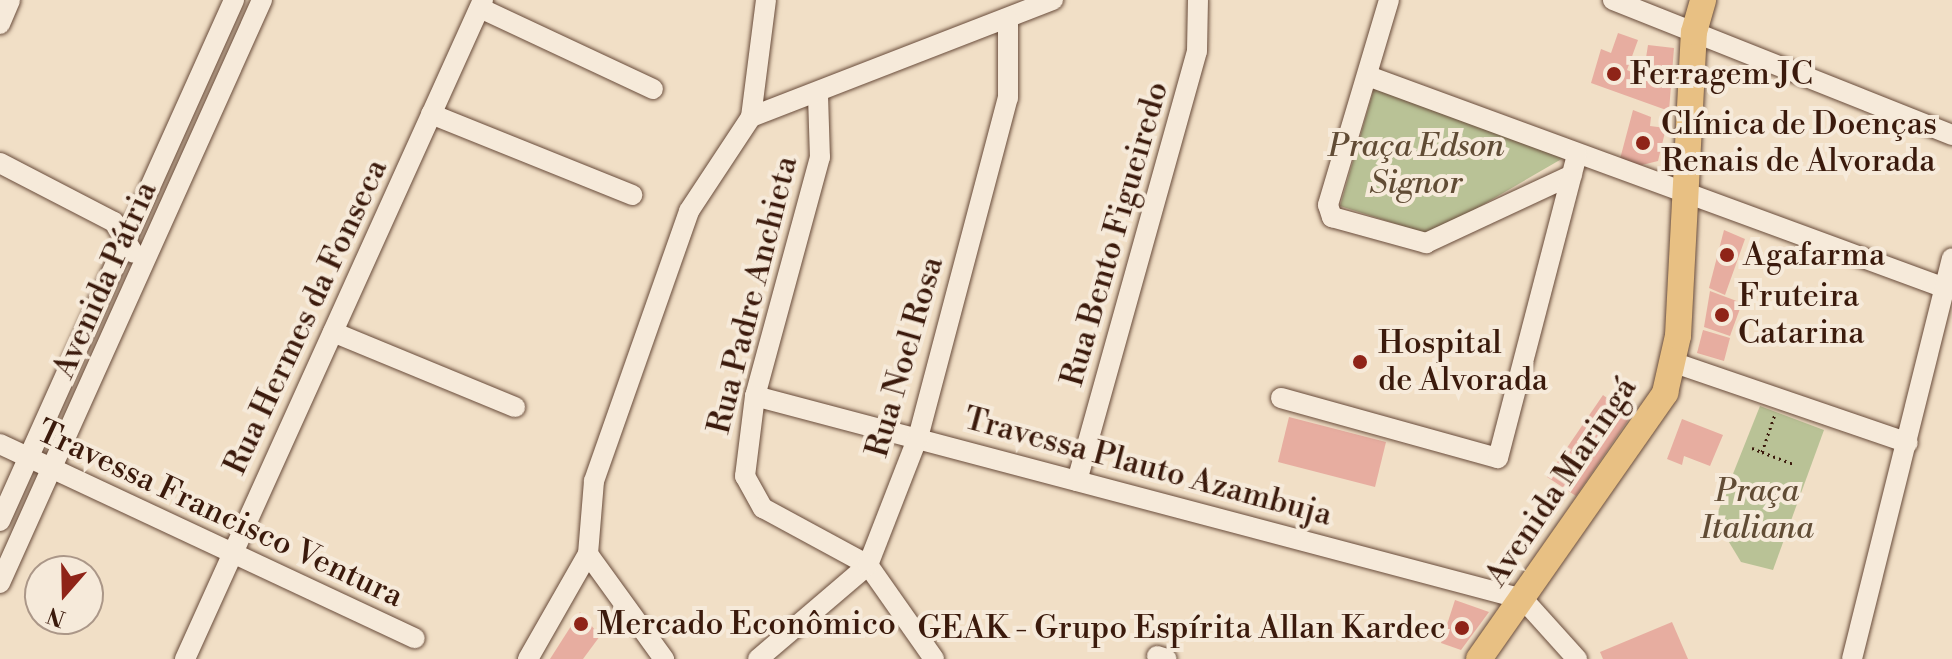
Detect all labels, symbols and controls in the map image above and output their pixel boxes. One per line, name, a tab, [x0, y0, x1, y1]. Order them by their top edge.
place label: Ferragem JC	[1630, 55, 1813, 93]
marker: Ferragem JC	[1605, 65, 1623, 83]
street label: Rua Bento Figueiredo	[1053, 77, 1177, 391]
place label: Clínica de Doenças Renais de Alvorada	[1661, 106, 1937, 181]
park label: Praça Edson Signor	[1328, 128, 1504, 203]
marker: Clínica de Doenças Renais de Alvorada	[1632, 132, 1654, 154]
street label: Rua Padre Anchieta	[700, 152, 806, 438]
street label: Rua Hermes da Fonseca	[216, 153, 396, 481]
street label: Avenida Pátria	[44, 176, 166, 384]
place label: Agafarma	[1743, 236, 1885, 274]
marker: Agafarma	[1718, 246, 1736, 264]
street label: Rua Noel Rosa	[858, 252, 952, 462]
place label: Fruteira Catarina	[1738, 278, 1864, 353]
marker: Fruteira Catarina	[1713, 306, 1731, 324]
place label: Hospital de Alvorada	[1378, 325, 1548, 400]
marker: Hospital de Alvorada	[1349, 351, 1371, 373]
street label: Avenida Maringá	[1477, 370, 1645, 594]
street label: Travessa Plauto Azambuja	[960, 399, 1336, 535]
street label: Travessa Francisco Ventura	[31, 412, 409, 616]
park label: Praça Italiana	[1700, 473, 1814, 548]
north arrow	[24, 555, 104, 635]
text: N	[44, 600, 69, 632]
place label: Mercado Econômico	[597, 605, 896, 643]
place label: GEAK - Grupo Espírita Allan Kardec	[918, 609, 1446, 647]
marker: Mercado Econômico	[572, 615, 590, 633]
marker: GEAK - Grupo Espírita Allan Kardec	[1453, 619, 1471, 637]

